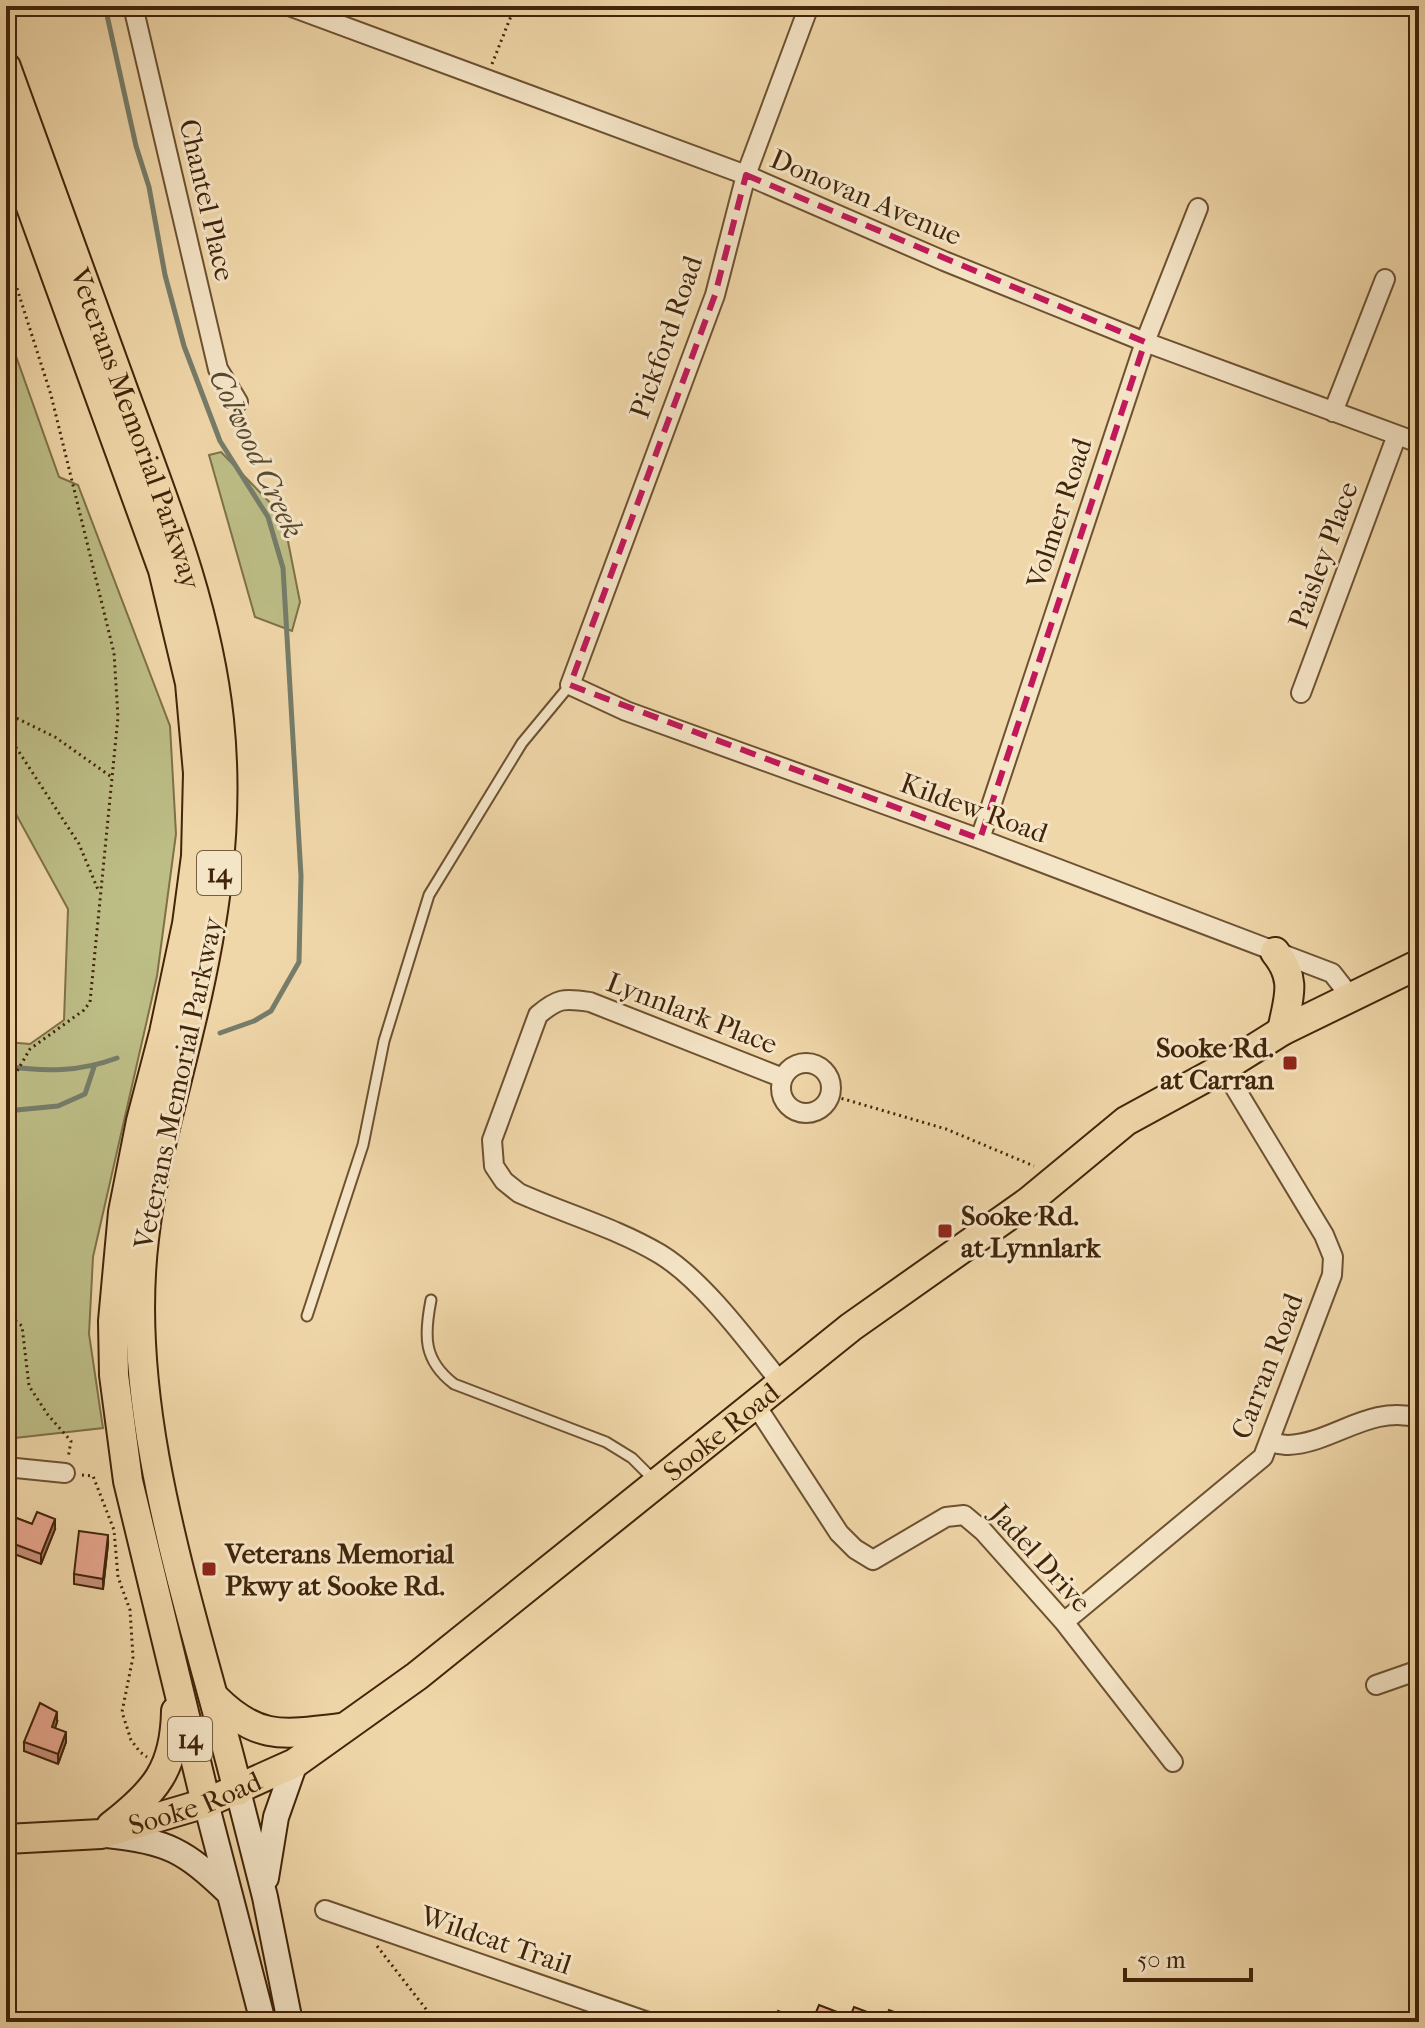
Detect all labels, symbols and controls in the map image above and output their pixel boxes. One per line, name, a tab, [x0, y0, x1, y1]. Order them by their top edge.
street label: Chantel Place	[172, 116, 242, 284]
street label: Donovan Avenue	[765, 142, 967, 252]
street label: Pickford Road	[623, 251, 709, 423]
street label: Veterans Memorial Parkway	[63, 262, 208, 594]
water label: Colwood Creek	[201, 364, 311, 544]
street label: Volmer Road	[1019, 433, 1099, 593]
street label: Paisley Place	[1281, 477, 1365, 633]
street label: Kildew Road	[896, 766, 1053, 850]
road number: 14	[197, 851, 241, 895]
street label: Veterans Memorial Parkway	[126, 913, 230, 1253]
street label: Lynnlark Place	[602, 965, 782, 1061]
place label: Sooke Rd. at Carran	[1156, 1031, 1275, 1096]
marker: Sooke Rd. at Carran	[1281, 1054, 1299, 1072]
place label: Sooke Rd. at Lynnlark	[961, 1199, 1102, 1264]
marker: Sooke Rd. at Lynnlark	[936, 1222, 954, 1240]
street label: Carran Road	[1224, 1288, 1310, 1443]
street label: Sooke Road	[656, 1375, 786, 1488]
street label: Jadel Drive	[983, 1496, 1098, 1619]
place label: Veterans Memorial Pkwy at Sooke Rd.	[224, 1537, 454, 1602]
marker: Veterans Memorial Pkwy at Sooke Rd.	[200, 1560, 218, 1578]
road number: 14	[168, 1717, 212, 1761]
street label: Sooke Road	[125, 1764, 267, 1842]
street label: Wildcat Trail	[415, 1898, 576, 1981]
scale bar	[1125, 1932, 1251, 1982]
text: 50 m	[1137, 1946, 1186, 1974]

